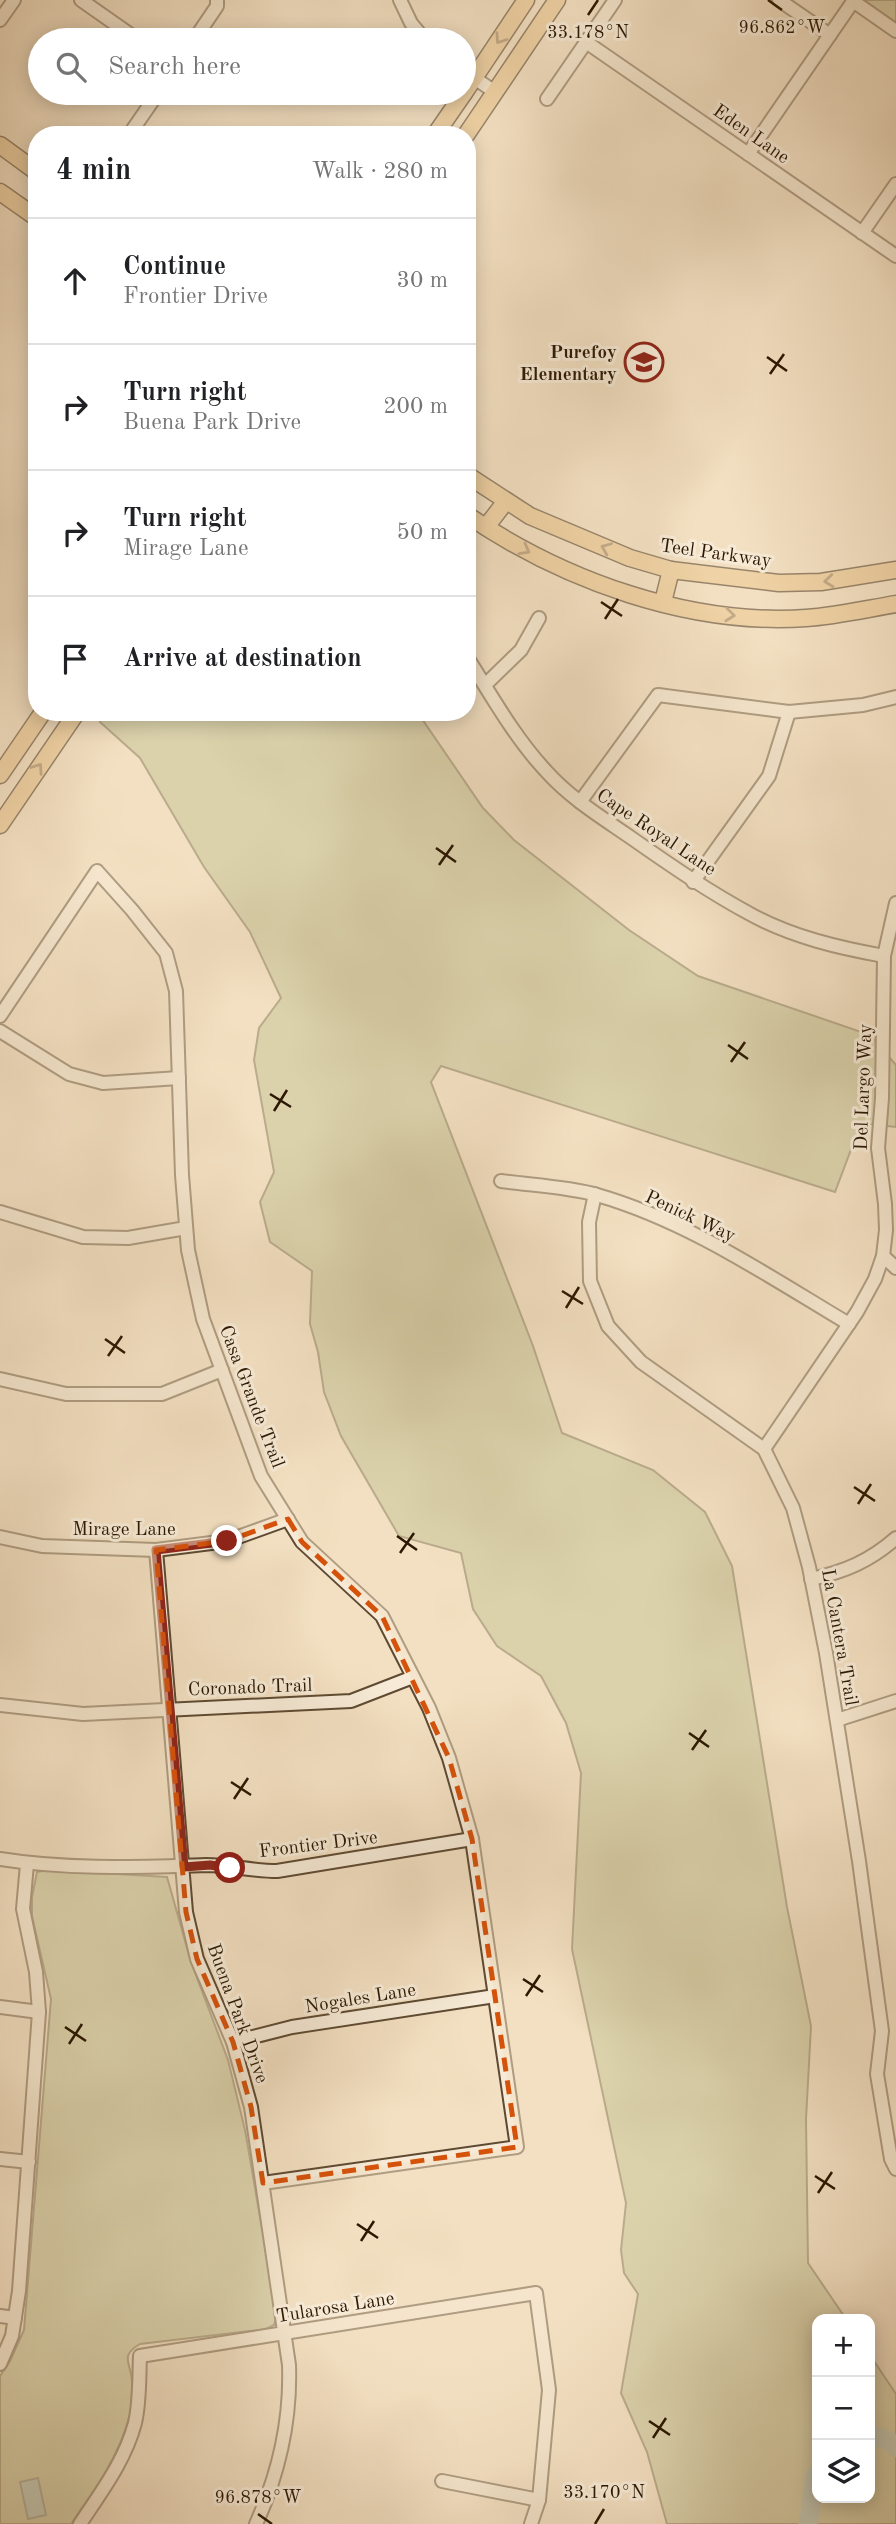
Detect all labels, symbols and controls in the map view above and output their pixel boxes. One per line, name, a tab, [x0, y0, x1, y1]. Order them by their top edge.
text: 96.862°W	[739, 19, 825, 37]
text: 33.178°N	[547, 24, 629, 42]
search box	[28, 28, 476, 105]
one-way arrow	[496, 31, 508, 44]
icon: search	[52, 48, 90, 86]
text: Search here	[108, 54, 241, 80]
street label: Eden Lane	[709, 102, 792, 168]
text: 4 min	[56, 156, 131, 186]
text: Walk · 280 m	[312, 160, 448, 183]
text: Continue	[123, 254, 226, 280]
icon: ahead	[56, 262, 94, 300]
text: 30 m	[397, 269, 448, 292]
text: Frontier Drive	[123, 285, 268, 308]
school or university icon: Purefoy Elementary	[623, 341, 665, 383]
place label: Purefoy Elementary	[520, 344, 617, 385]
text: Turn right	[123, 380, 246, 406]
icon: right	[56, 388, 94, 426]
text: 200 m	[383, 395, 448, 418]
text: Buena Park Drive	[123, 411, 301, 434]
text: Turn right	[123, 506, 246, 532]
icon: right	[56, 514, 94, 552]
text: 50 m	[397, 521, 448, 544]
text: Mirage Lane	[123, 537, 249, 560]
street label: Teel Parkway	[659, 537, 773, 572]
one-way arrow	[518, 542, 531, 555]
one-way arrow	[601, 543, 613, 557]
one-way arrow	[823, 573, 834, 588]
one-way arrow	[725, 607, 736, 622]
icon: arrive	[56, 640, 94, 678]
text: Arrive at destination	[123, 646, 362, 672]
one-way arrow	[30, 763, 43, 776]
street label: Cape Royal Lane	[592, 786, 719, 880]
street label: Del Largo Way	[853, 1023, 876, 1151]
street label: Penick Way	[642, 1188, 738, 1246]
street label: Casa Grande Trail	[215, 1323, 287, 1471]
street label: Mirage Lane	[72, 1521, 176, 1540]
route end	[211, 1525, 242, 1556]
street label: La Cantera Trail	[817, 1567, 860, 1707]
street label: Coronado Trail	[187, 1677, 313, 1700]
street label: Frontier Drive	[258, 1829, 379, 1862]
route start	[214, 1852, 245, 1883]
street label: Buena Park Drive	[203, 1942, 271, 2086]
street label: Nogales Lane	[303, 1981, 417, 2018]
street label: Tularosa Lane	[275, 2290, 396, 2327]
map controls	[812, 2314, 875, 2503]
button: +	[812, 2314, 875, 2377]
button: −	[812, 2377, 875, 2440]
button: layers	[812, 2440, 875, 2503]
text: 33.170°N	[563, 2484, 645, 2502]
text: 96.878°W	[215, 2489, 301, 2507]

